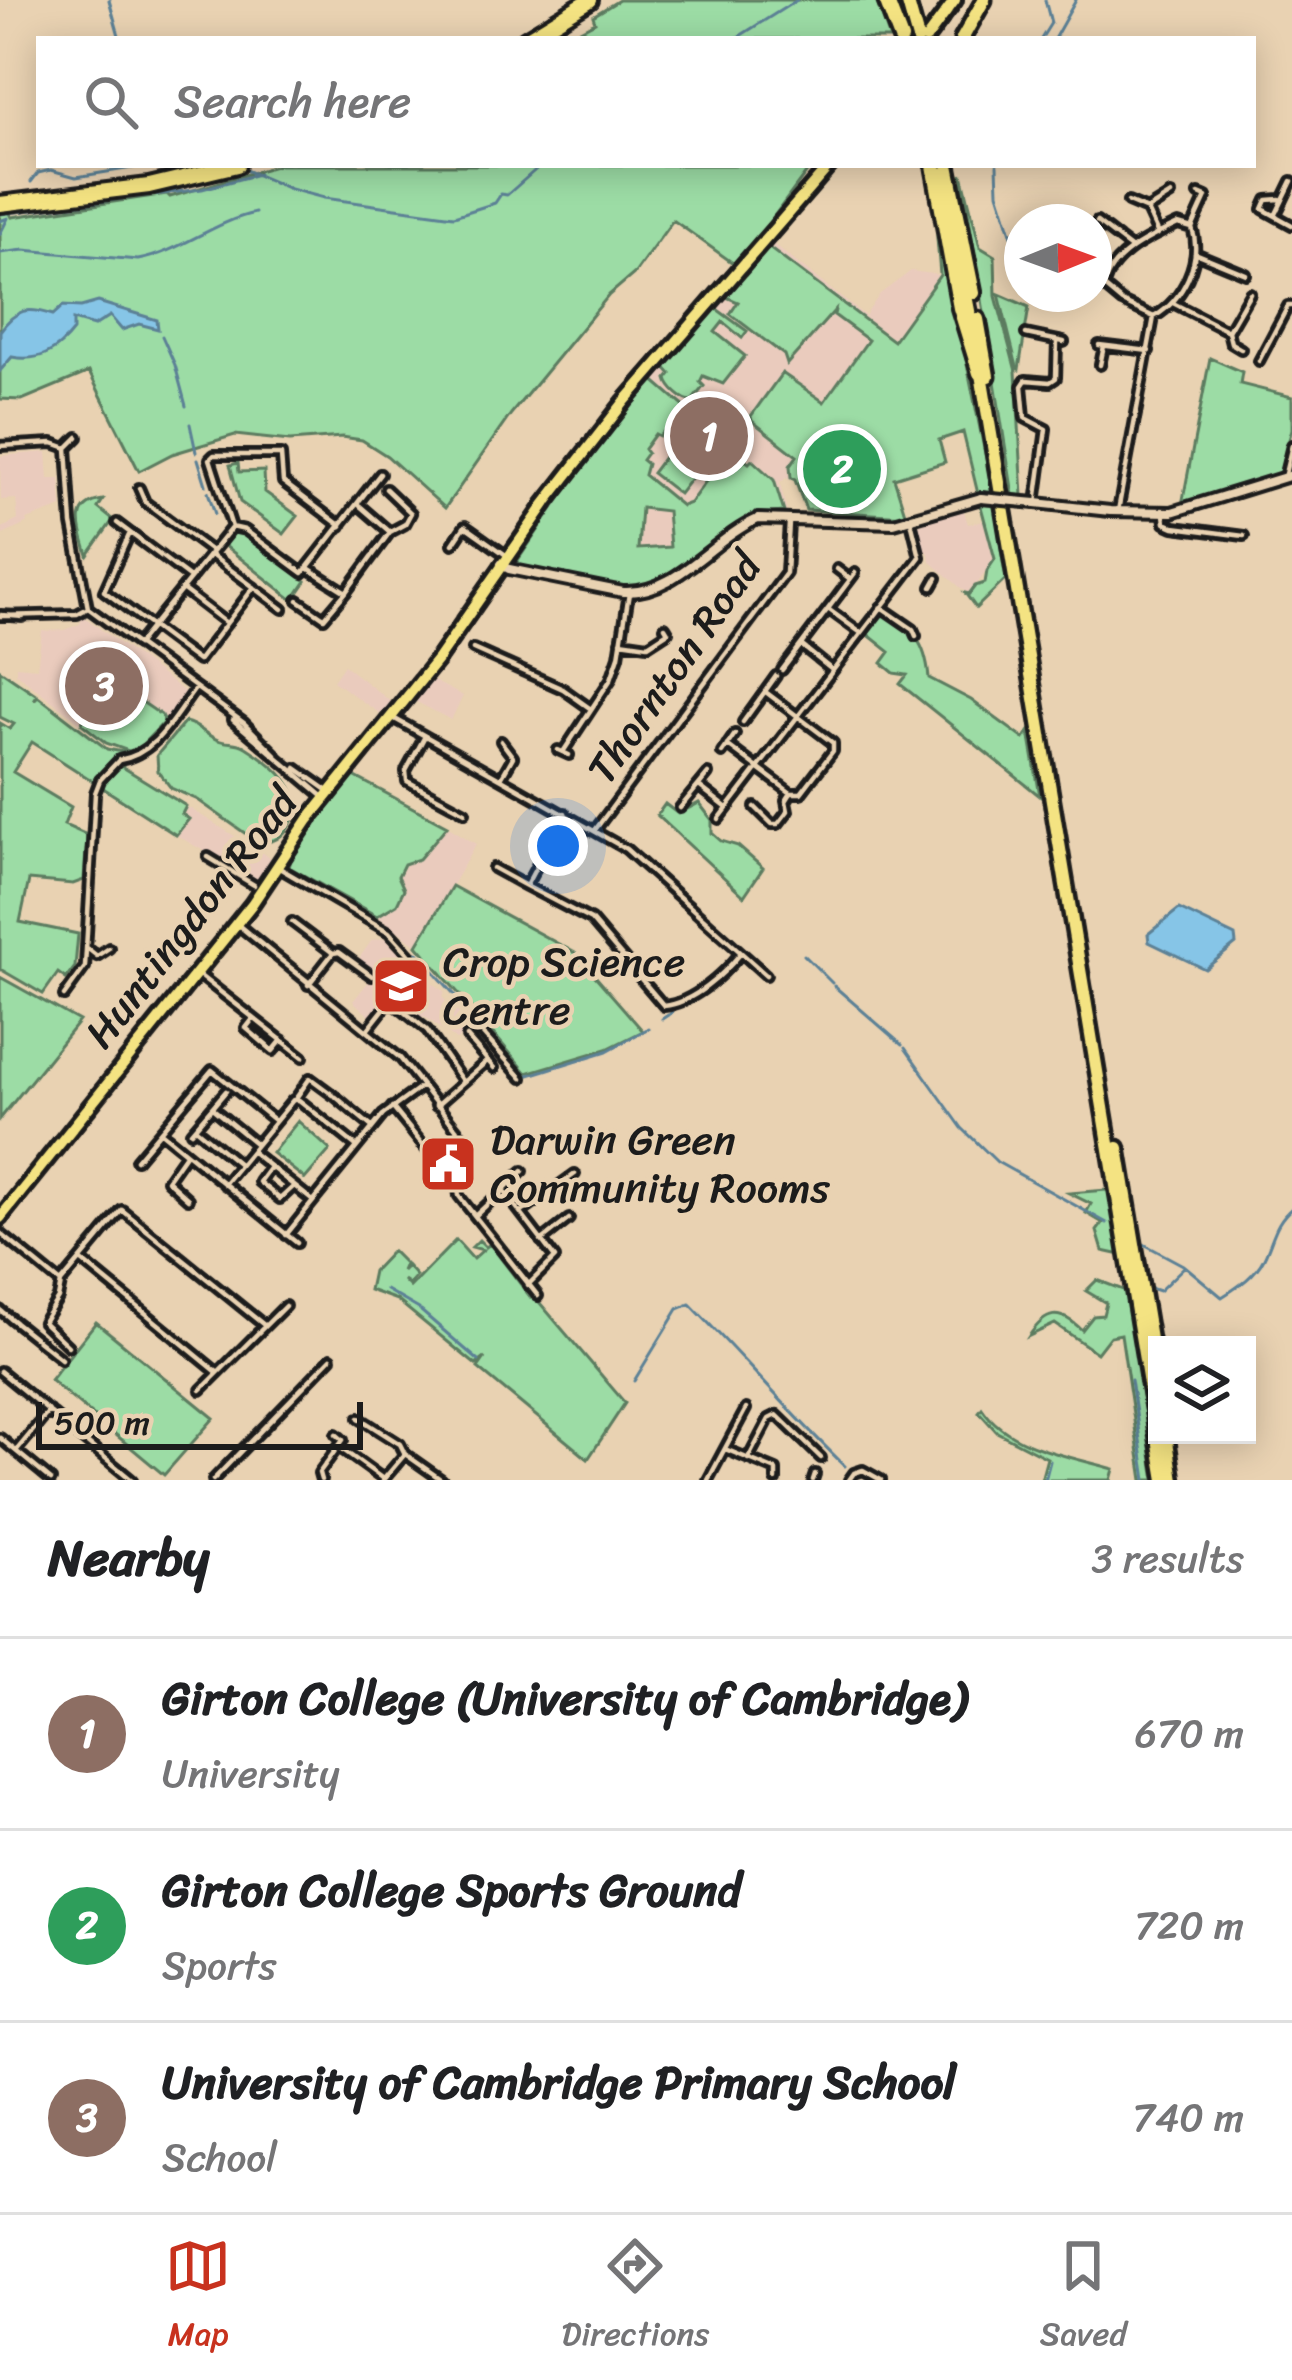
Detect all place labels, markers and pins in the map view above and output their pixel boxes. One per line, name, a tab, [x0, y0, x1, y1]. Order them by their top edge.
pin: 1	[670, 391, 748, 481]
pin: 2	[803, 424, 881, 514]
pin: 3	[65, 641, 143, 731]
place label: Crop Science Centre	[443, 925, 685, 1047]
school or university icon: Crop Science Centre	[370, 955, 432, 1017]
place label: Darwin Green Community Rooms	[490, 1103, 830, 1225]
public building icon: Darwin Green Community Rooms	[417, 1133, 479, 1195]

